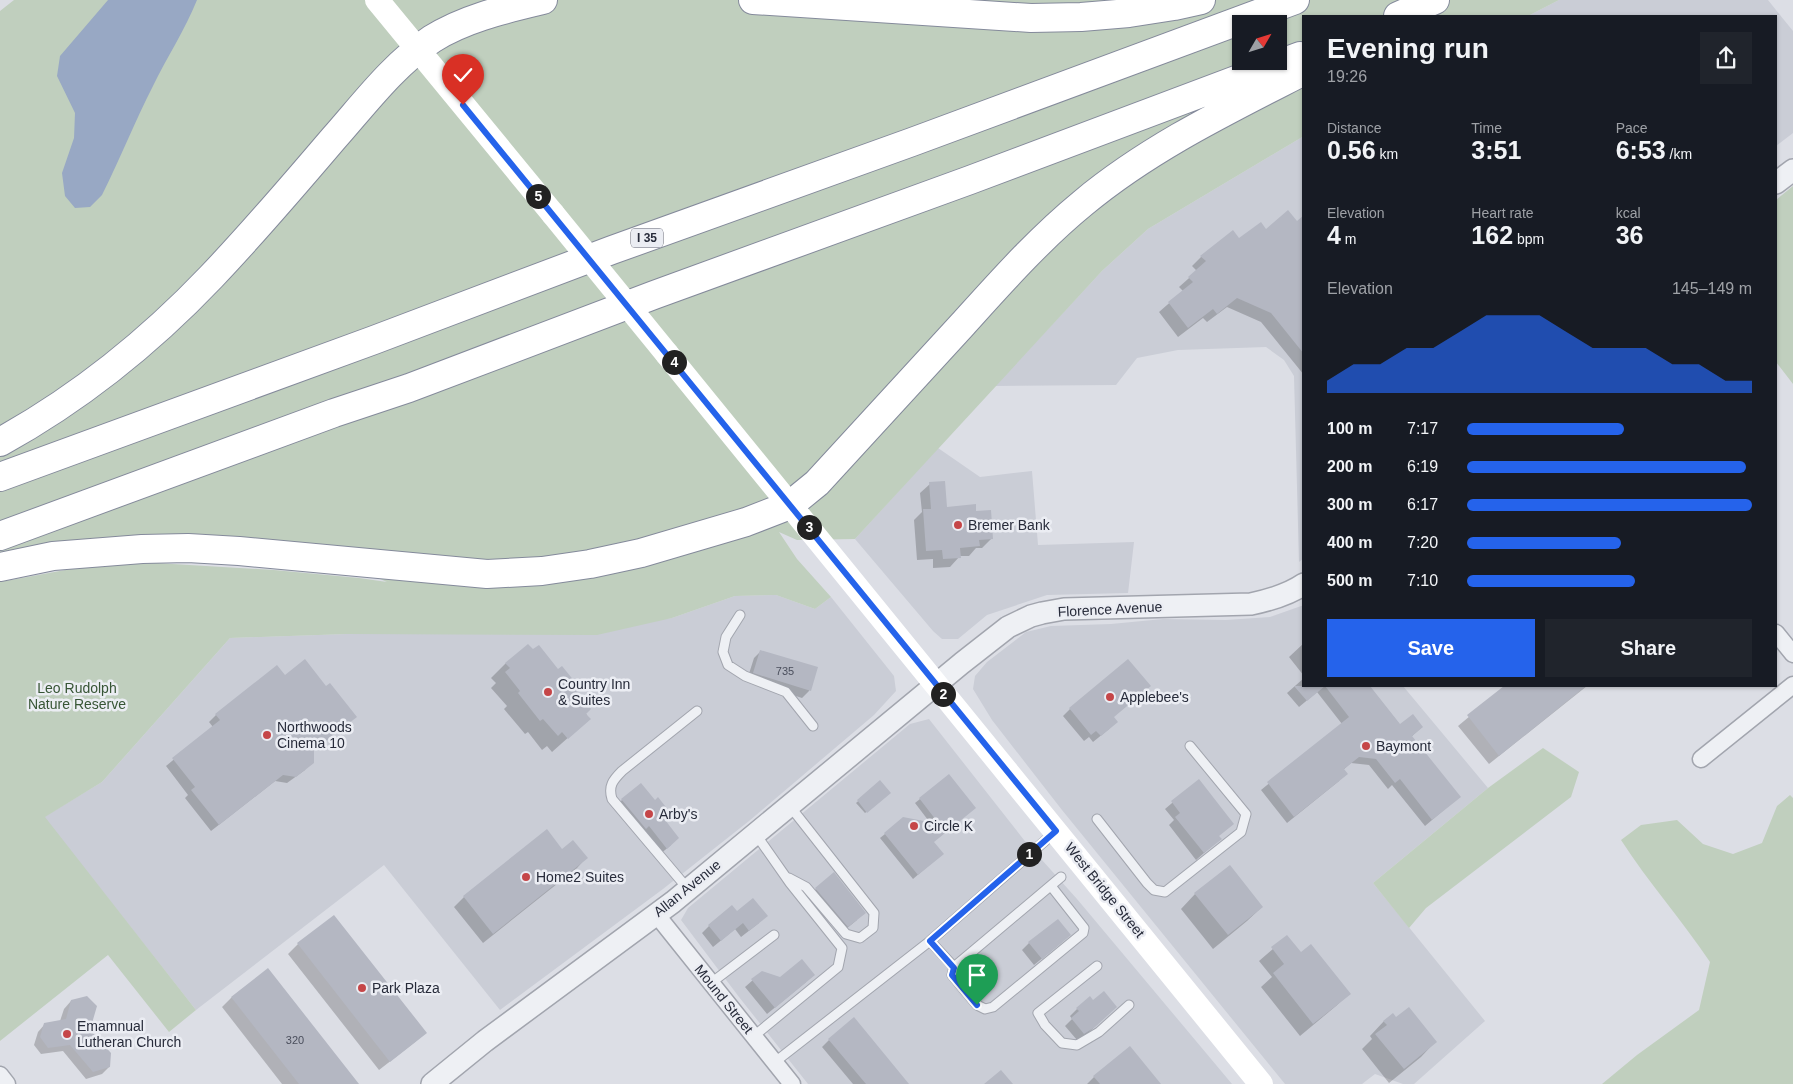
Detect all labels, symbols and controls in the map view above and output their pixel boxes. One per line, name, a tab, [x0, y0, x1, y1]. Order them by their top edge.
north arrow	[1232, 15, 1288, 70]
map controls	[1232, 15, 1287, 70]
button: share	[1700, 32, 1752, 84]
text: Evening run	[1327, 33, 1489, 64]
pin	[442, 54, 484, 105]
icon: check	[449, 61, 477, 89]
text: 19:26	[1327, 68, 1367, 85]
text: Distance	[1327, 120, 1381, 136]
text: Time	[1471, 120, 1502, 136]
text: Pace	[1616, 120, 1648, 136]
text: 0.56	[1327, 136, 1376, 164]
text: 3:51	[1471, 136, 1521, 164]
text: 6:53	[1616, 136, 1666, 164]
text: km	[1376, 146, 1398, 162]
text: /km	[1666, 146, 1692, 162]
pin: 5	[526, 184, 550, 208]
text: 5	[535, 188, 542, 204]
text: Elevation	[1327, 205, 1385, 221]
text: Heart rate	[1471, 205, 1534, 221]
text: kcal	[1616, 205, 1641, 221]
text: 4	[1327, 221, 1341, 249]
text: 162	[1471, 221, 1513, 249]
text: 36	[1616, 221, 1643, 249]
road number: I 35	[631, 228, 663, 248]
text: m	[1341, 231, 1356, 247]
text: bpm	[1513, 231, 1544, 247]
text: Elevation	[1327, 280, 1393, 297]
text: 145–149 m	[1672, 280, 1752, 297]
pin: 4	[662, 350, 686, 374]
text: 4	[671, 354, 678, 370]
text: 100 m	[1327, 420, 1372, 437]
text: 7:17	[1407, 420, 1438, 437]
text: 200 m	[1327, 458, 1372, 475]
text: 6:19	[1407, 458, 1438, 475]
text: 300 m	[1327, 496, 1372, 513]
text: 6:17	[1407, 496, 1438, 513]
pin: 3	[796, 514, 822, 540]
place label: Bremer Bank	[968, 517, 1051, 533]
text: 3	[806, 519, 813, 535]
marker: Bremer Bank	[952, 519, 964, 531]
text: 400 m	[1327, 534, 1372, 551]
text: 7:20	[1407, 534, 1438, 551]
text: 500 m	[1327, 572, 1372, 589]
text: 7:10	[1407, 572, 1438, 589]
street label: Florence Avenue	[1057, 598, 1163, 620]
button: Save	[1327, 619, 1535, 677]
button: Share	[1545, 619, 1752, 677]
house number: 735	[776, 665, 794, 677]
place label: Country Inn & Suites	[558, 676, 630, 708]
park label: Leo Rudolph Nature Reserve	[28, 680, 126, 712]
pin: 2	[930, 682, 956, 706]
marker: Country Inn & Suites	[542, 686, 554, 698]
text: 2	[940, 686, 947, 702]
place label: Applebee's	[1120, 689, 1189, 705]
marker: Applebee's	[1104, 691, 1116, 703]
place label: Northwoods Cinema 10	[277, 719, 352, 751]
marker: Northwoods Cinema 10	[261, 729, 273, 741]
place label: Baymont	[1376, 738, 1431, 754]
marker: Baymont	[1360, 740, 1372, 752]
place label: Arby's	[659, 806, 697, 822]
marker: Arby's	[643, 808, 655, 820]
place label: Circle K	[924, 818, 974, 834]
marker: Circle K	[908, 820, 920, 832]
street label: West Bridge Street	[1062, 839, 1148, 941]
pin: 1	[1016, 842, 1042, 866]
text: 1	[1026, 846, 1033, 862]
street label: Allan Avenue	[650, 856, 724, 920]
place label: Home2 Suites	[536, 869, 624, 885]
marker: Home2 Suites	[520, 871, 532, 883]
pin	[956, 954, 998, 1005]
street label: Mound Street	[691, 961, 757, 1037]
icon: arrive	[963, 961, 991, 989]
place label: Park Plaza	[372, 980, 440, 996]
marker: Park Plaza	[356, 982, 368, 994]
place label: Emamnual Lutheran Church	[77, 1018, 181, 1050]
marker: Emamnual Lutheran Church	[61, 1028, 73, 1040]
house number: 320	[286, 1034, 304, 1046]

